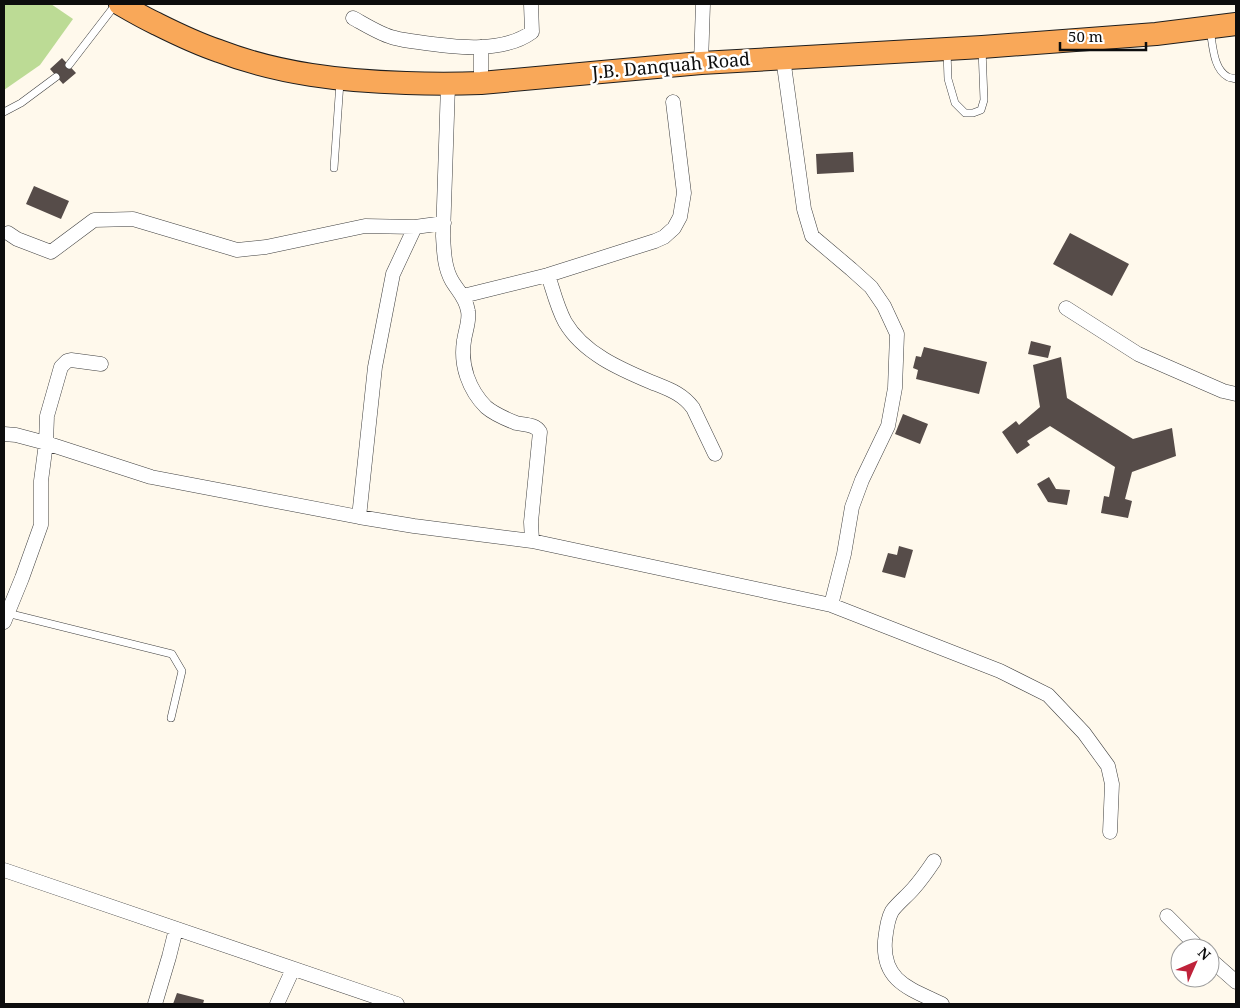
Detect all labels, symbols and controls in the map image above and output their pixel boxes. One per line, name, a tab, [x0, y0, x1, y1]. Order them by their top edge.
scale bar	[1060, 20, 1146, 52]
text: 50 m	[1068, 26, 1103, 46]
street label: J.B. Danquah Road	[590, 46, 751, 84]
north arrow	[1170, 938, 1220, 988]
text: N	[1194, 943, 1215, 964]

